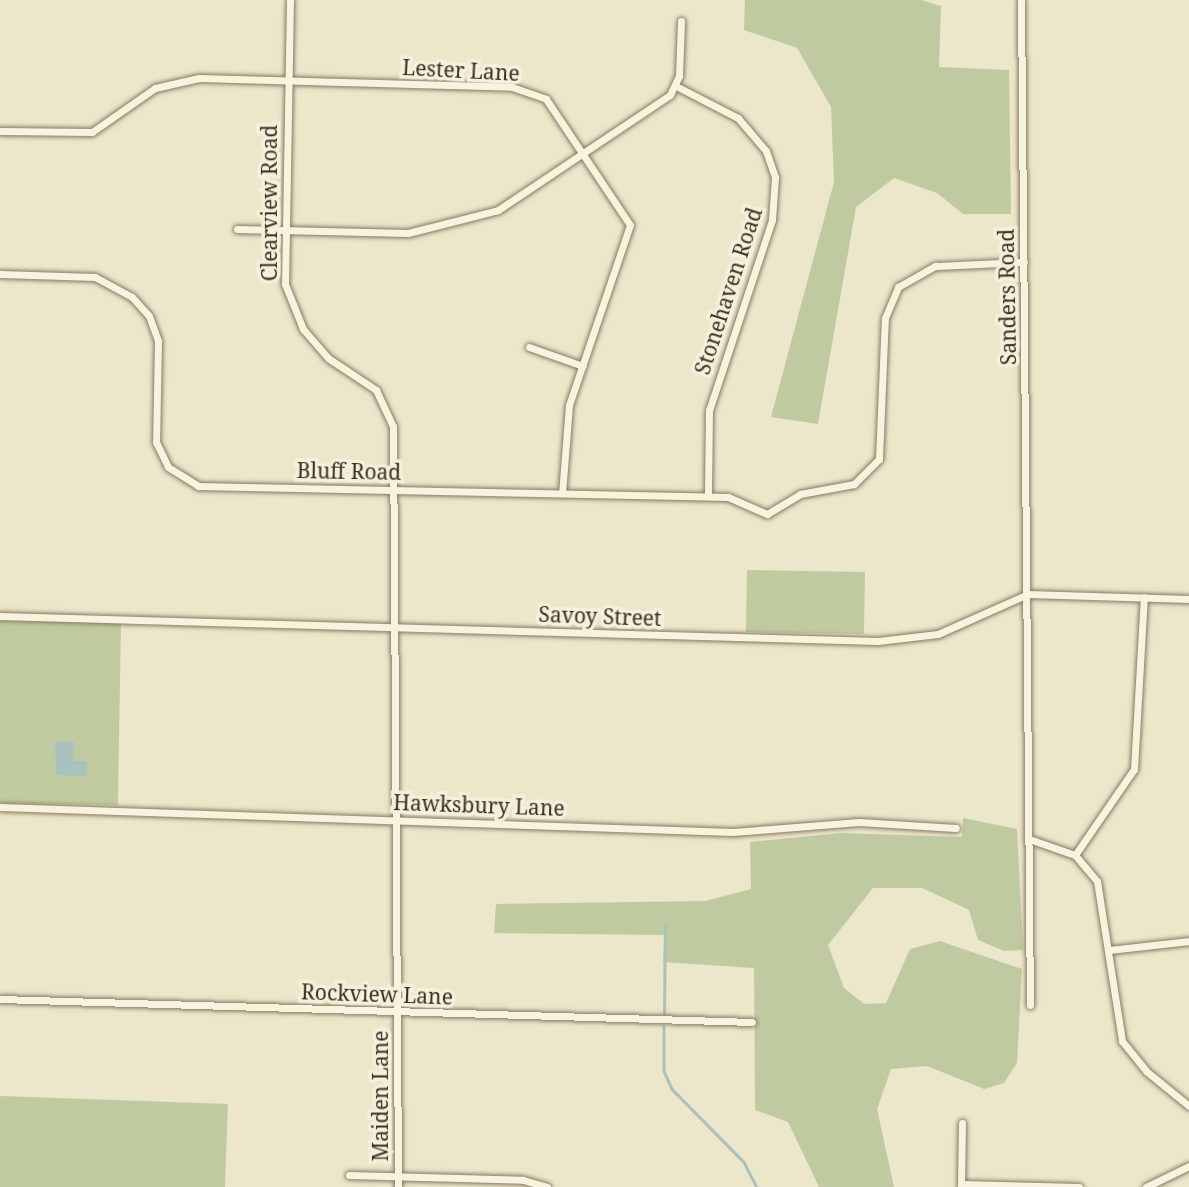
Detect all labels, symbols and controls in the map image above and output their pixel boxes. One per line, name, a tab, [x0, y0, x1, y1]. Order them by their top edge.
street label: Lester Lane	[402, 54, 520, 86]
street label: Clearview Road	[256, 125, 282, 281]
street label: Stonehaven Road	[689, 204, 767, 378]
street label: Sanders Road	[993, 229, 1021, 365]
street label: Bluff Road	[297, 457, 401, 485]
street label: Savoy Street	[538, 601, 662, 631]
street label: Hawksbury Lane	[393, 789, 565, 821]
street label: Rockview Lane	[301, 979, 453, 1009]
street label: Maiden Lane	[367, 1030, 393, 1162]

